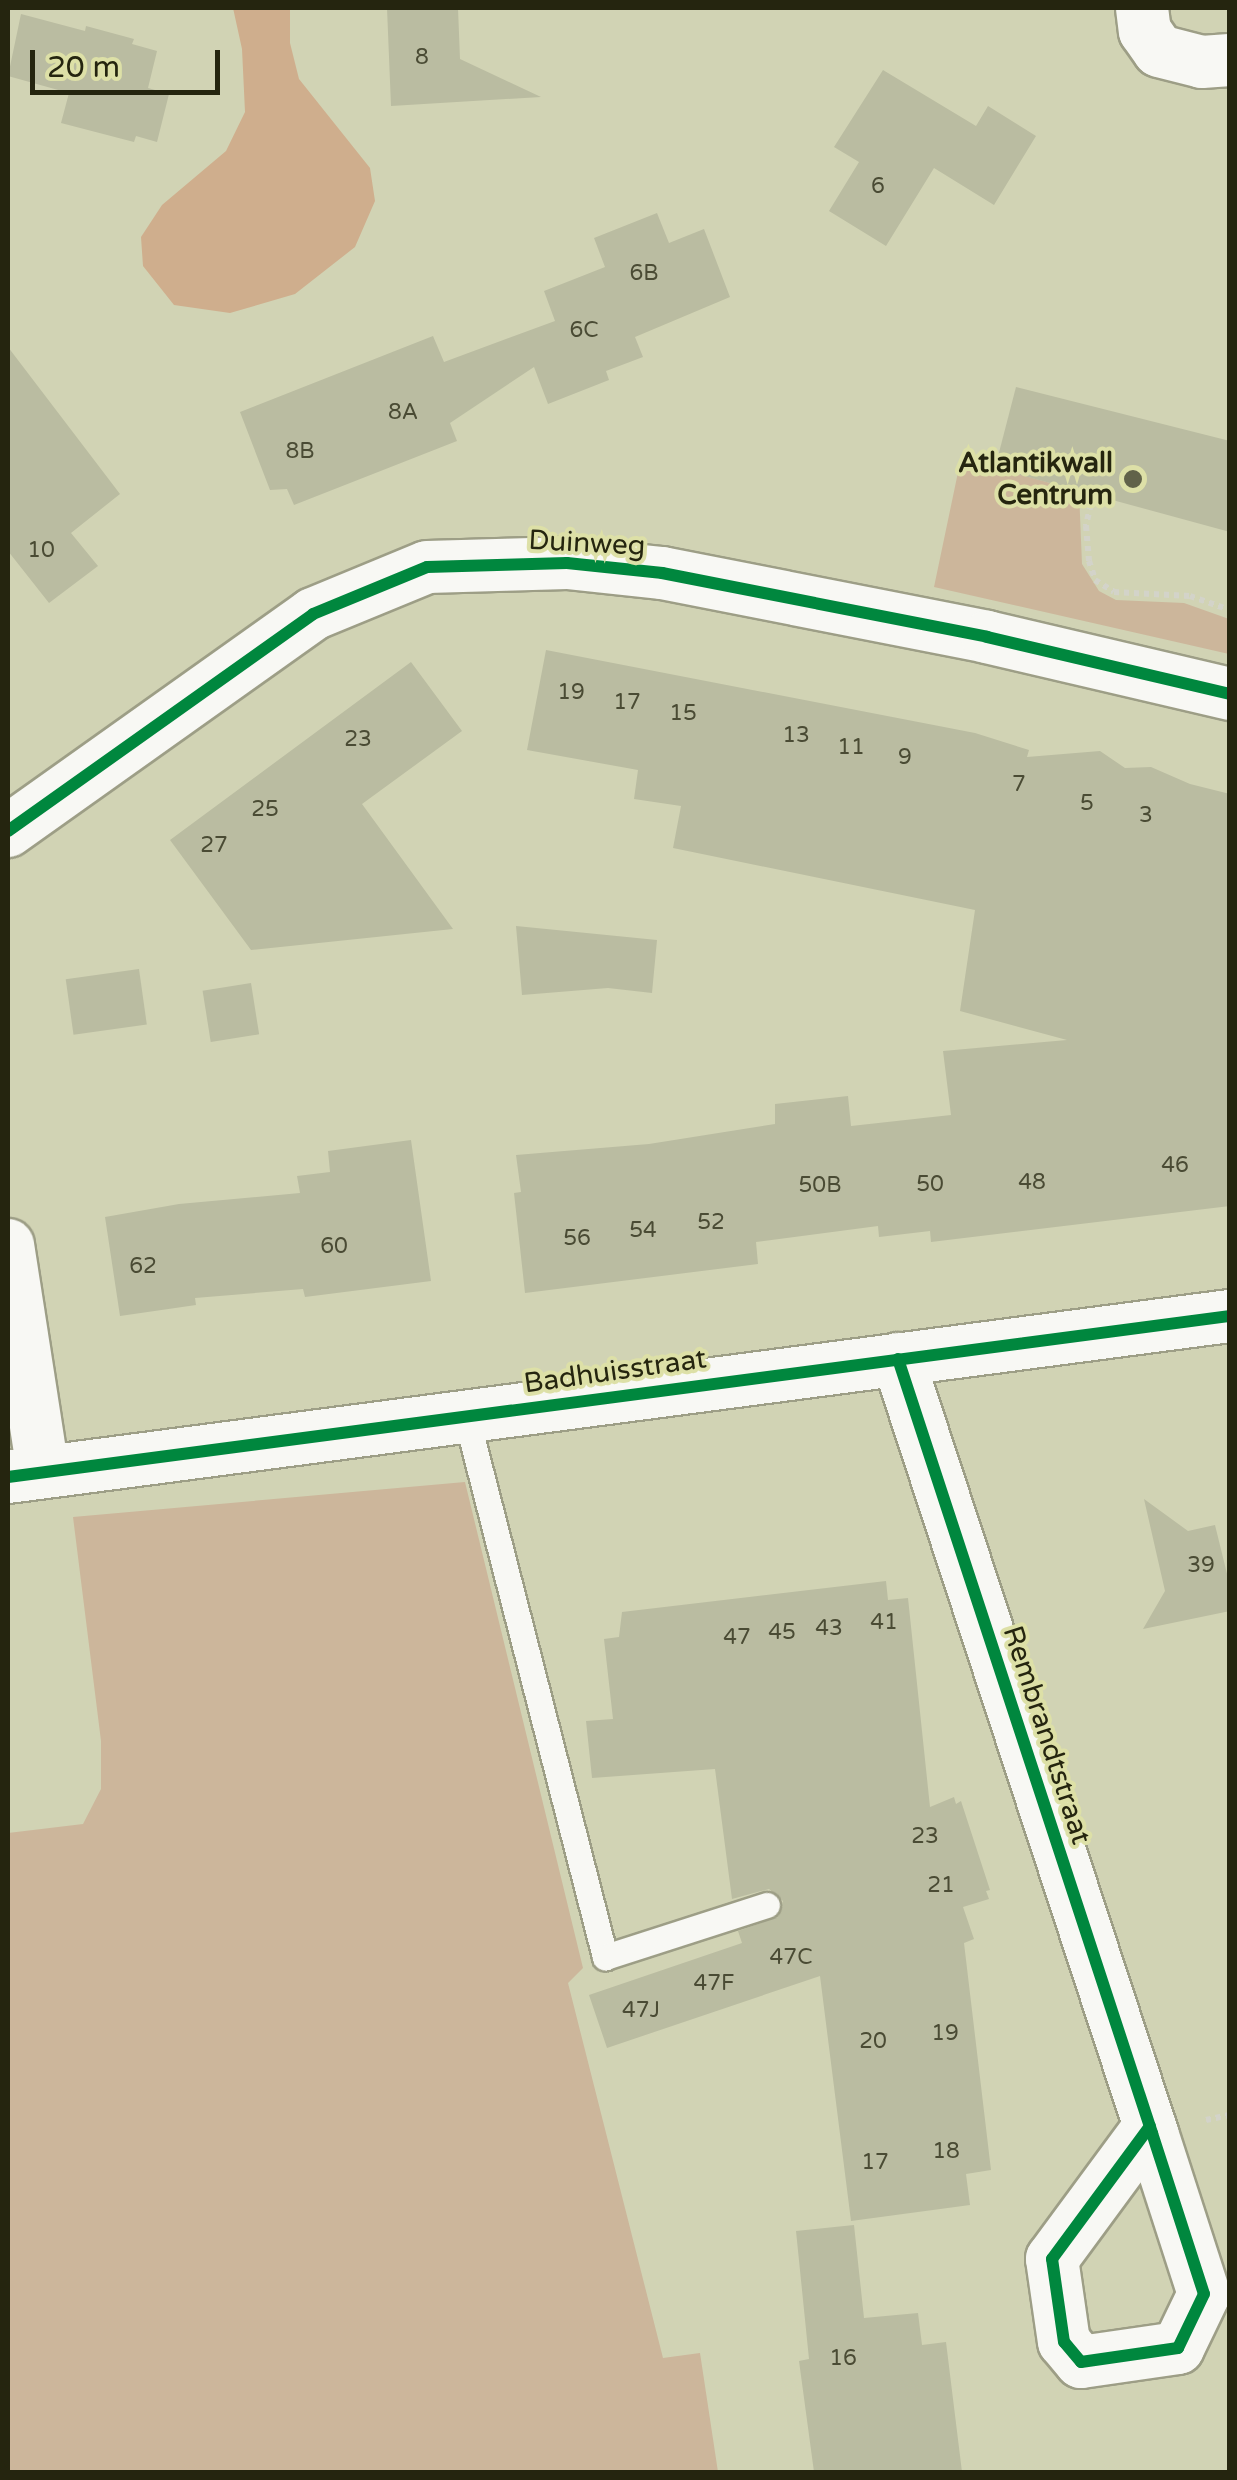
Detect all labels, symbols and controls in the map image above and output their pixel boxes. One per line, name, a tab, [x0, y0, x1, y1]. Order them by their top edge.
scale bar	[35, 30, 225, 92]
house number: 8	[415, 45, 429, 71]
text: 20 m	[47, 49, 120, 86]
house number: 6	[871, 174, 885, 200]
house number: 6B	[629, 261, 659, 287]
house number: 6C	[569, 318, 599, 344]
house number: 8A	[388, 400, 418, 426]
house number: 8B	[285, 439, 315, 465]
place label: Atlantikwall Centrum	[958, 446, 1113, 512]
marker: Atlantikwall Centrum	[1122, 468, 1144, 490]
street label: Duinweg	[528, 523, 646, 563]
house number: 10	[27, 538, 55, 564]
house number: 19	[557, 680, 585, 706]
house number: 17	[613, 690, 641, 716]
house number: 15	[669, 701, 697, 727]
house number: 13	[782, 723, 810, 749]
house number: 23	[344, 727, 372, 753]
house number: 11	[837, 735, 865, 761]
house number: 9	[898, 745, 912, 771]
house number: 7	[1012, 772, 1026, 798]
house number: 5	[1080, 791, 1094, 817]
house number: 25	[251, 797, 279, 823]
house number: 3	[1139, 803, 1153, 829]
house number: 27	[200, 833, 228, 859]
house number: 46	[1161, 1153, 1189, 1179]
house number: 48	[1018, 1170, 1046, 1196]
house number: 50	[916, 1172, 944, 1198]
house number: 50B	[799, 1173, 841, 1199]
house number: 52	[697, 1210, 725, 1236]
house number: 54	[629, 1218, 657, 1244]
house number: 56	[563, 1226, 591, 1252]
house number: 60	[320, 1234, 348, 1260]
house number: 62	[129, 1254, 157, 1280]
street label: Badhuisstraat	[522, 1342, 708, 1400]
house number: 39	[1187, 1553, 1215, 1579]
house number: 41	[870, 1610, 898, 1636]
house number: 43	[815, 1616, 843, 1642]
house number: 45	[768, 1620, 796, 1646]
street label: Rembrandtstraat	[996, 1622, 1098, 1848]
house number: 47	[723, 1625, 751, 1651]
house number: 23	[911, 1824, 939, 1850]
house number: 21	[927, 1873, 955, 1899]
house number: 47C	[770, 1945, 812, 1971]
house number: 47F	[693, 1971, 735, 1997]
house number: 47J	[622, 1998, 660, 2024]
house number: 19	[931, 2021, 959, 2047]
house number: 20	[859, 2029, 887, 2055]
house number: 18	[932, 2139, 960, 2165]
house number: 17	[861, 2150, 889, 2176]
house number: 16	[829, 2346, 857, 2372]

